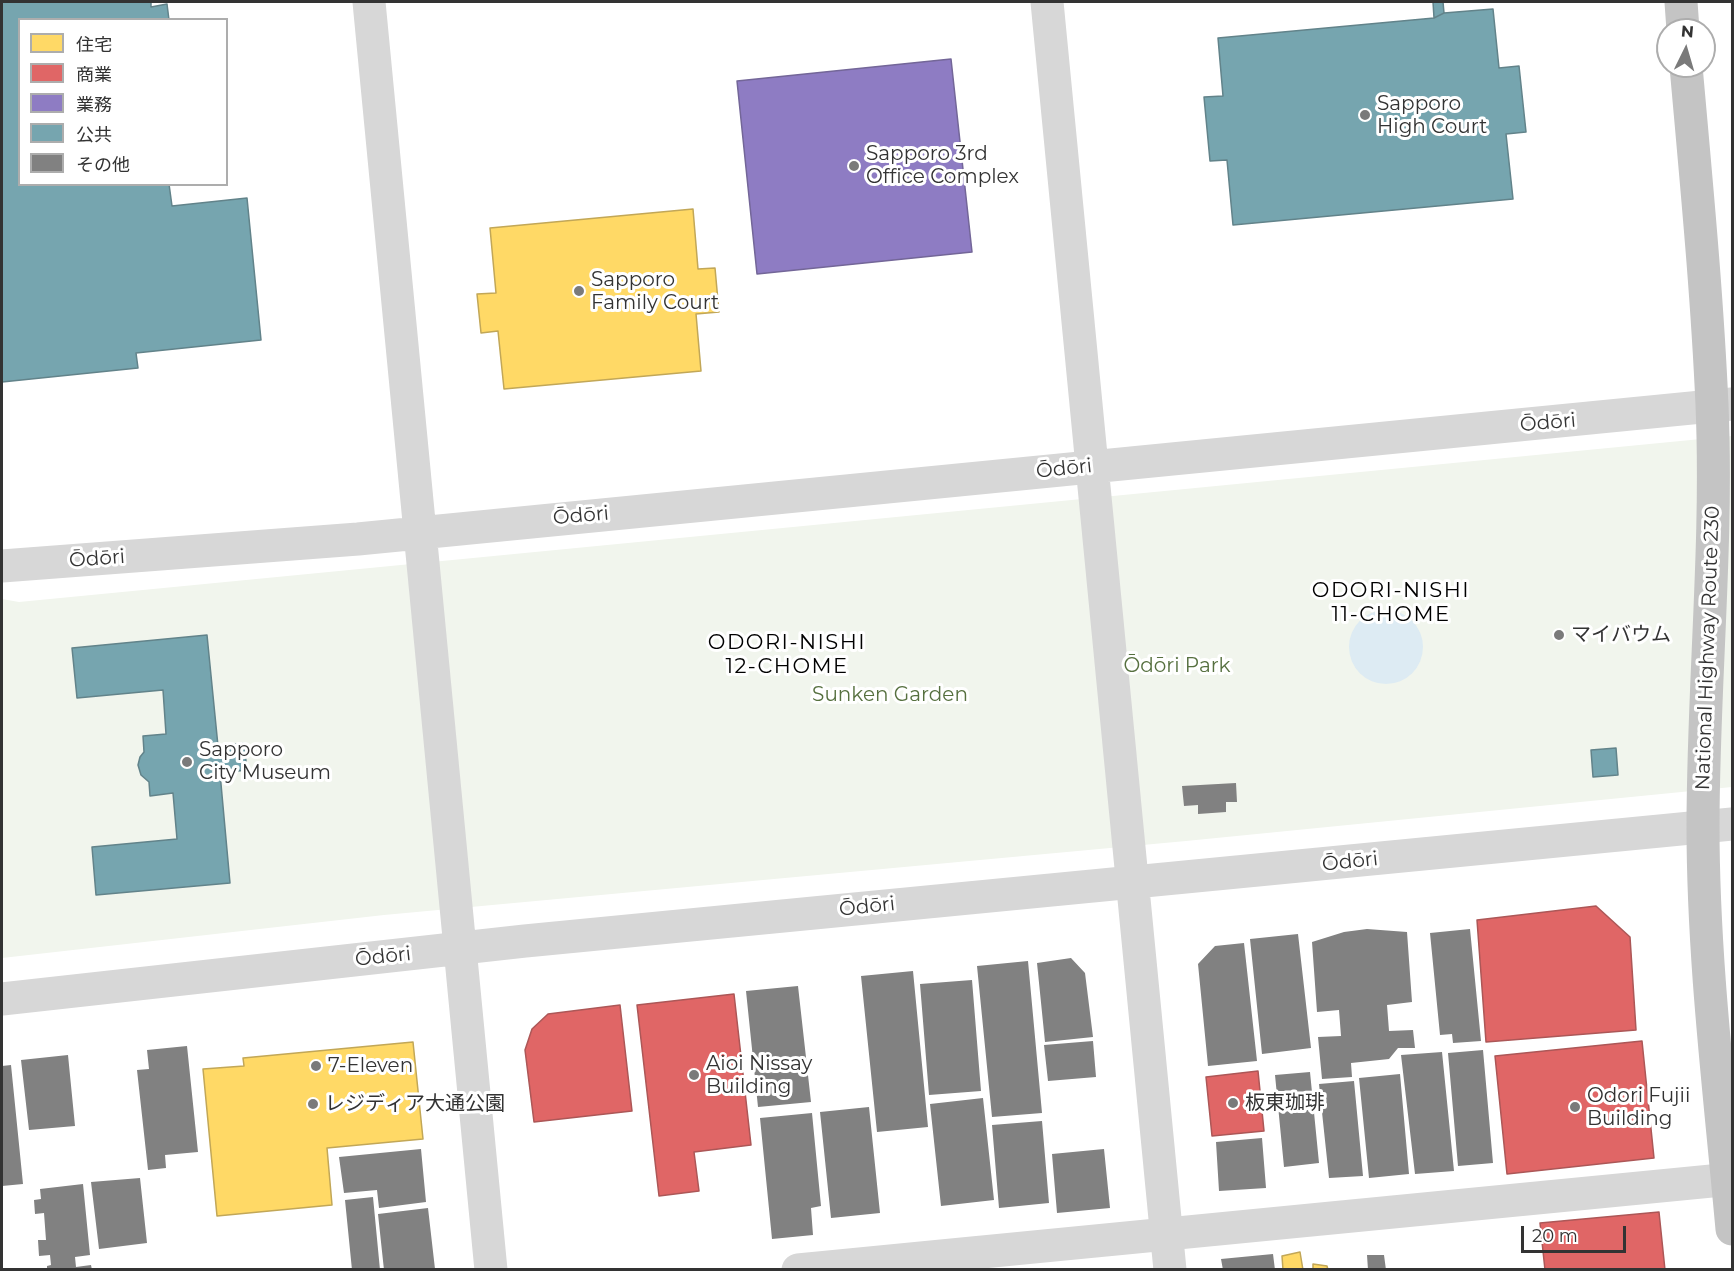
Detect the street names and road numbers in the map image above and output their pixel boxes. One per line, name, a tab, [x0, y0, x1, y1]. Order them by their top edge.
street label: Ōdōri	[1519, 409, 1577, 437]
street label: Ōdōri	[1035, 454, 1093, 484]
street label: Ōdōri	[552, 502, 610, 530]
street label: National Highway Route 230	[1691, 505, 1725, 791]
street label: Ōdōri	[68, 545, 126, 573]
street label: Ōdōri	[1321, 847, 1379, 877]
street label: Ōdōri	[838, 892, 896, 922]
street label: Ōdōri	[354, 942, 412, 972]

